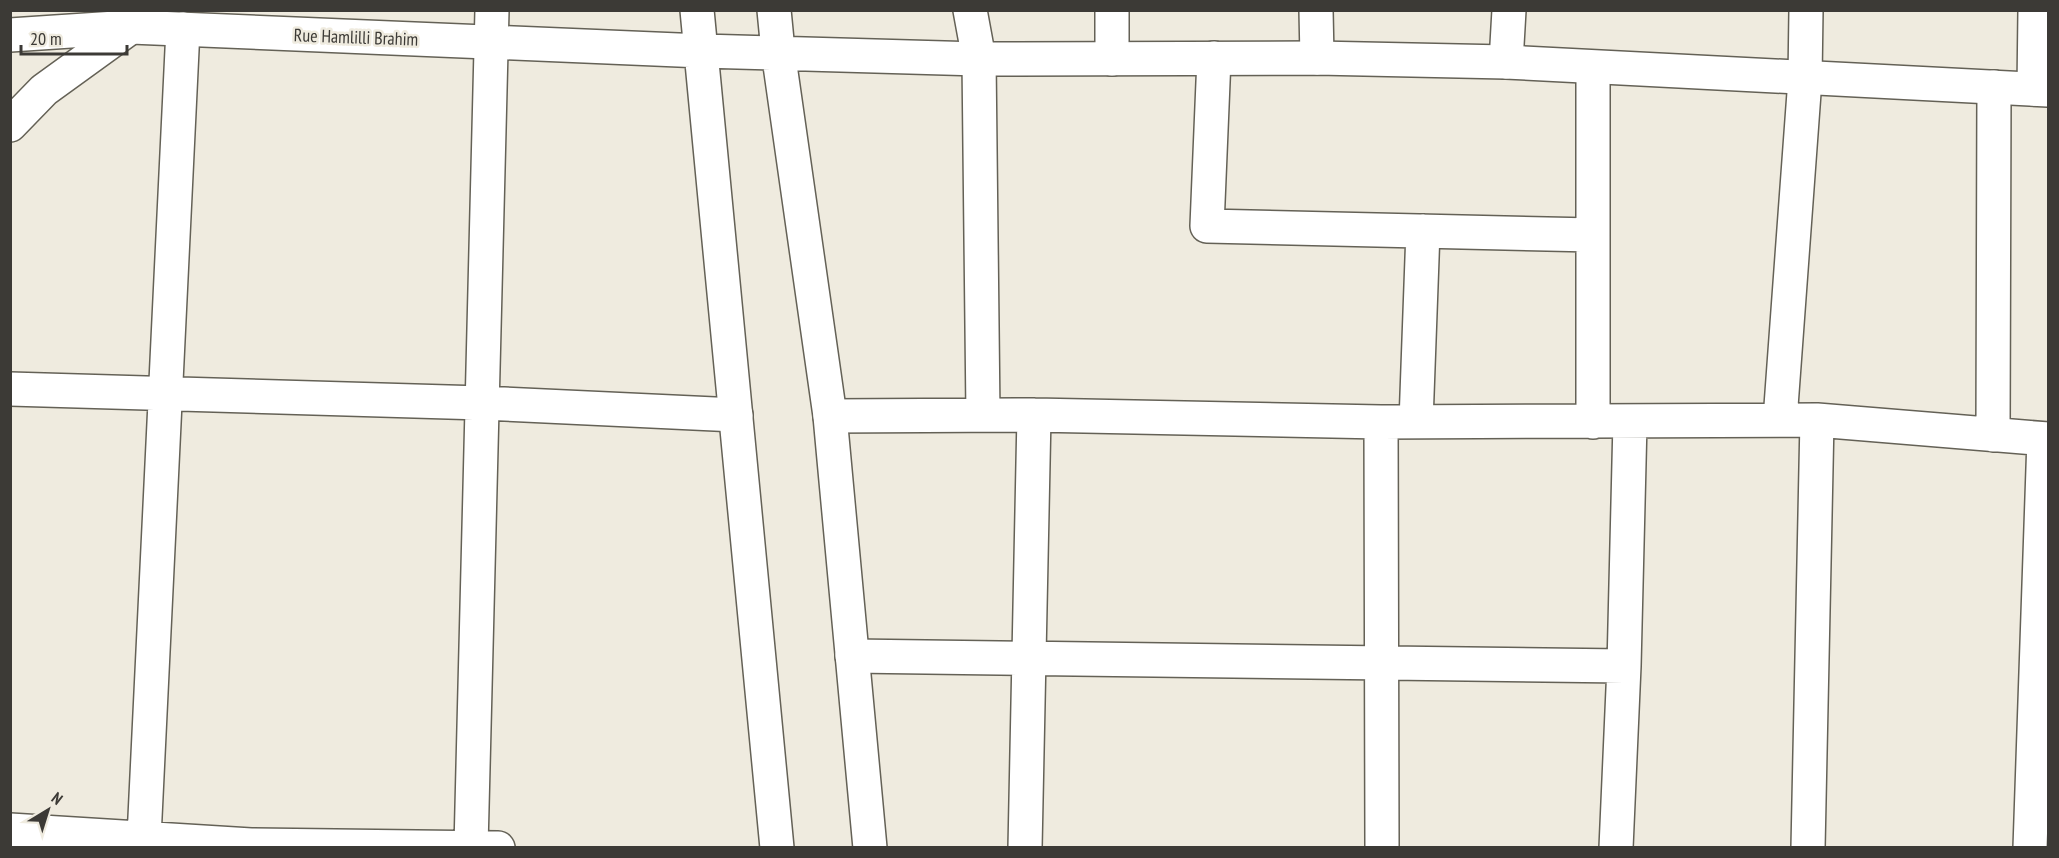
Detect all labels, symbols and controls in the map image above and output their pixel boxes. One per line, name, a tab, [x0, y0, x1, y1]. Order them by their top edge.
scale bar	[21, 18, 128, 56]
street label: Rue Hamlilli Brahim	[293, 23, 419, 51]
text: 20 m	[30, 27, 62, 50]
north arrow	[18, 780, 78, 840]
text: N	[48, 788, 67, 809]

